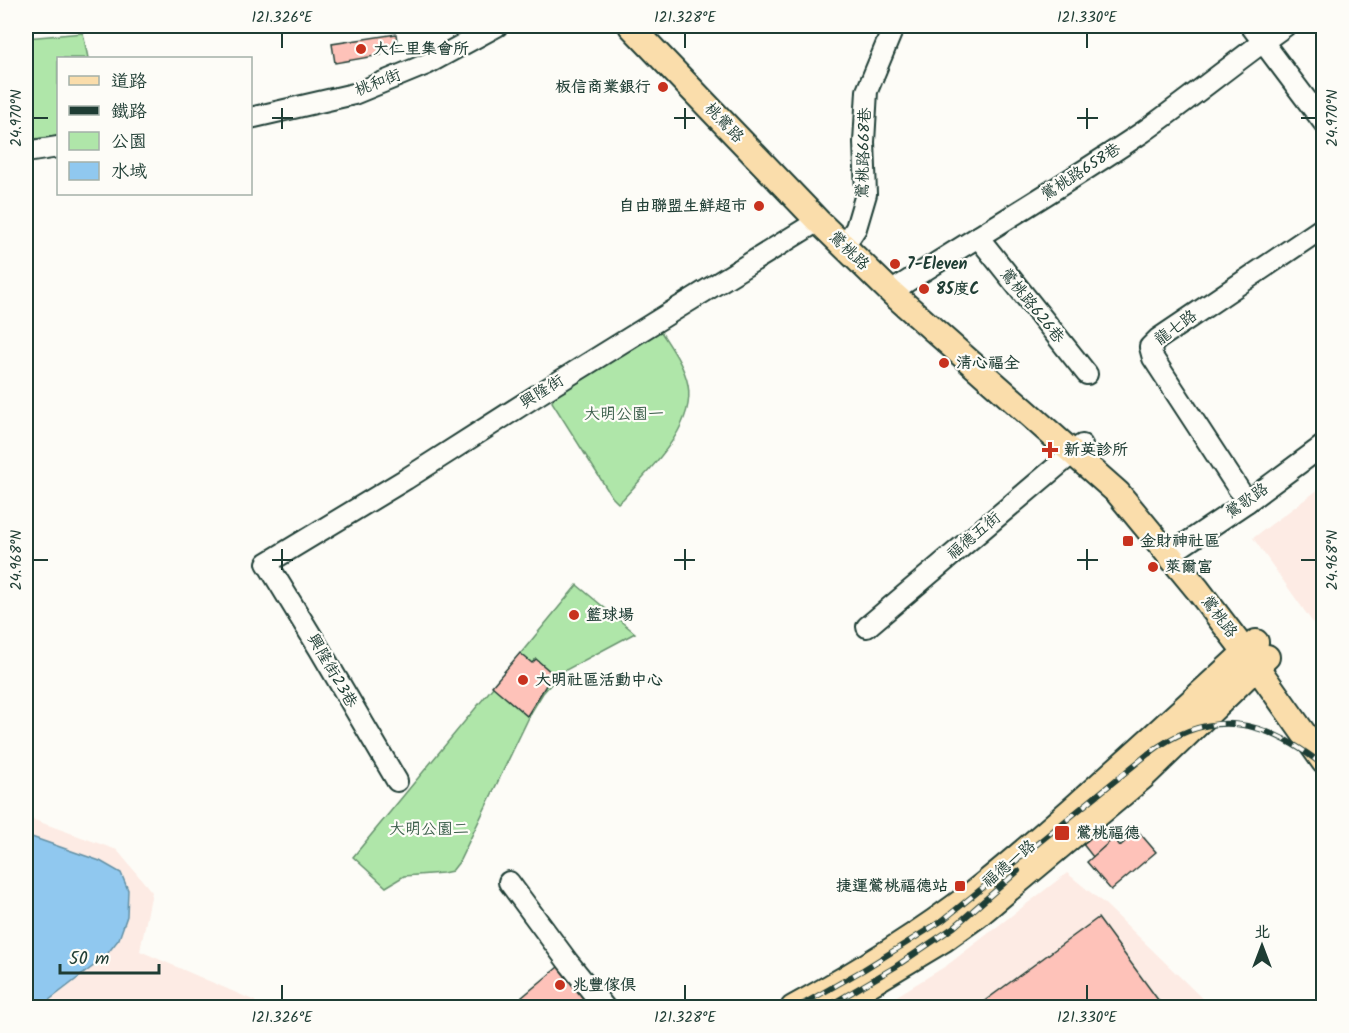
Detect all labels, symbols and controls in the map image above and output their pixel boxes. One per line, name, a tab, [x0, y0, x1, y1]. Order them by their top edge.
text: 121.326°E	[251, 6, 314, 30]
text: 121.328°E	[654, 6, 717, 30]
text: 121.330°E	[1057, 6, 1118, 30]
place label: 大仁里集會所	[373, 37, 469, 62]
marker: 大仁里集會所	[354, 42, 368, 56]
legend	[57, 57, 252, 195]
street label: 桃和街	[351, 63, 405, 103]
text: 道路	[111, 68, 147, 97]
place label: 板信商業銀行	[555, 75, 651, 100]
marker: 板信商業銀行	[656, 80, 670, 94]
text: 24.970°N	[5, 89, 29, 147]
text: 24.970°N	[1321, 89, 1345, 147]
street label: 桃鶯路	[698, 97, 750, 149]
text: 鐵路	[111, 98, 147, 127]
street label: 鶯桃路668巷	[850, 107, 878, 199]
text: 公園	[111, 128, 147, 157]
street label: 鶯桃路658巷	[1036, 137, 1126, 207]
text: 水域	[111, 158, 147, 187]
place label: 自由聯盟生鮮超市	[619, 194, 747, 219]
marker: 自由聯盟生鮮超市	[752, 199, 766, 213]
street label: 鶯桃路	[823, 225, 875, 277]
place label: 7-Eleven	[907, 252, 967, 277]
marker: 7-Eleven	[888, 257, 902, 271]
street label: 鶯桃路626巷	[994, 263, 1070, 349]
place label: 85度C	[936, 277, 979, 302]
marker: 85度C	[917, 282, 931, 296]
street label: 龍七路	[1149, 304, 1203, 352]
place label: 清心福全	[956, 351, 1020, 376]
marker: 清心福全	[937, 356, 951, 370]
street label: 興隆街	[515, 369, 569, 415]
park label: 大明公園一	[584, 402, 664, 427]
place label: 新英診所	[1064, 438, 1128, 463]
marker: 新英診所	[1041, 441, 1059, 459]
street label: 鶯歌路	[1220, 477, 1274, 525]
street label: 福德五街	[941, 506, 1007, 566]
place label: 金財神社區	[1140, 529, 1220, 554]
text: 24.968°N	[5, 530, 29, 590]
text: 24.968°N	[1321, 530, 1345, 590]
marker: 金財神社區	[1121, 534, 1135, 548]
place label: 萊爾富	[1165, 555, 1213, 580]
marker: 萊爾富	[1146, 560, 1160, 574]
street label: 鶯桃路	[1195, 590, 1243, 644]
place label: 籃球場	[586, 603, 634, 628]
marker: 籃球場	[567, 608, 581, 622]
street label: 興隆街23巷	[301, 629, 363, 713]
place label: 大明社區活動中心	[535, 668, 663, 693]
marker: 大明社區活動中心	[516, 673, 530, 687]
park label: 大明公園二	[389, 817, 469, 842]
place label: 鶯桃福德	[1076, 821, 1140, 846]
marker: 鶯桃福德	[1053, 824, 1071, 842]
street label: 福德一路	[976, 834, 1042, 894]
place label: 捷運鶯桃福德站	[836, 874, 948, 899]
marker: 捷運鶯桃福德站	[953, 879, 967, 893]
north arrow	[1232, 916, 1292, 976]
text: 北	[1254, 920, 1270, 945]
scale bar	[60, 937, 159, 975]
text: 50 m	[69, 945, 109, 974]
place label: 兆豐傢俱	[572, 973, 636, 998]
marker: 兆豐傢俱	[553, 978, 567, 992]
text: 121.326°E	[251, 1006, 314, 1030]
text: 121.328°E	[654, 1006, 717, 1030]
text: 121.330°E	[1057, 1006, 1118, 1030]

